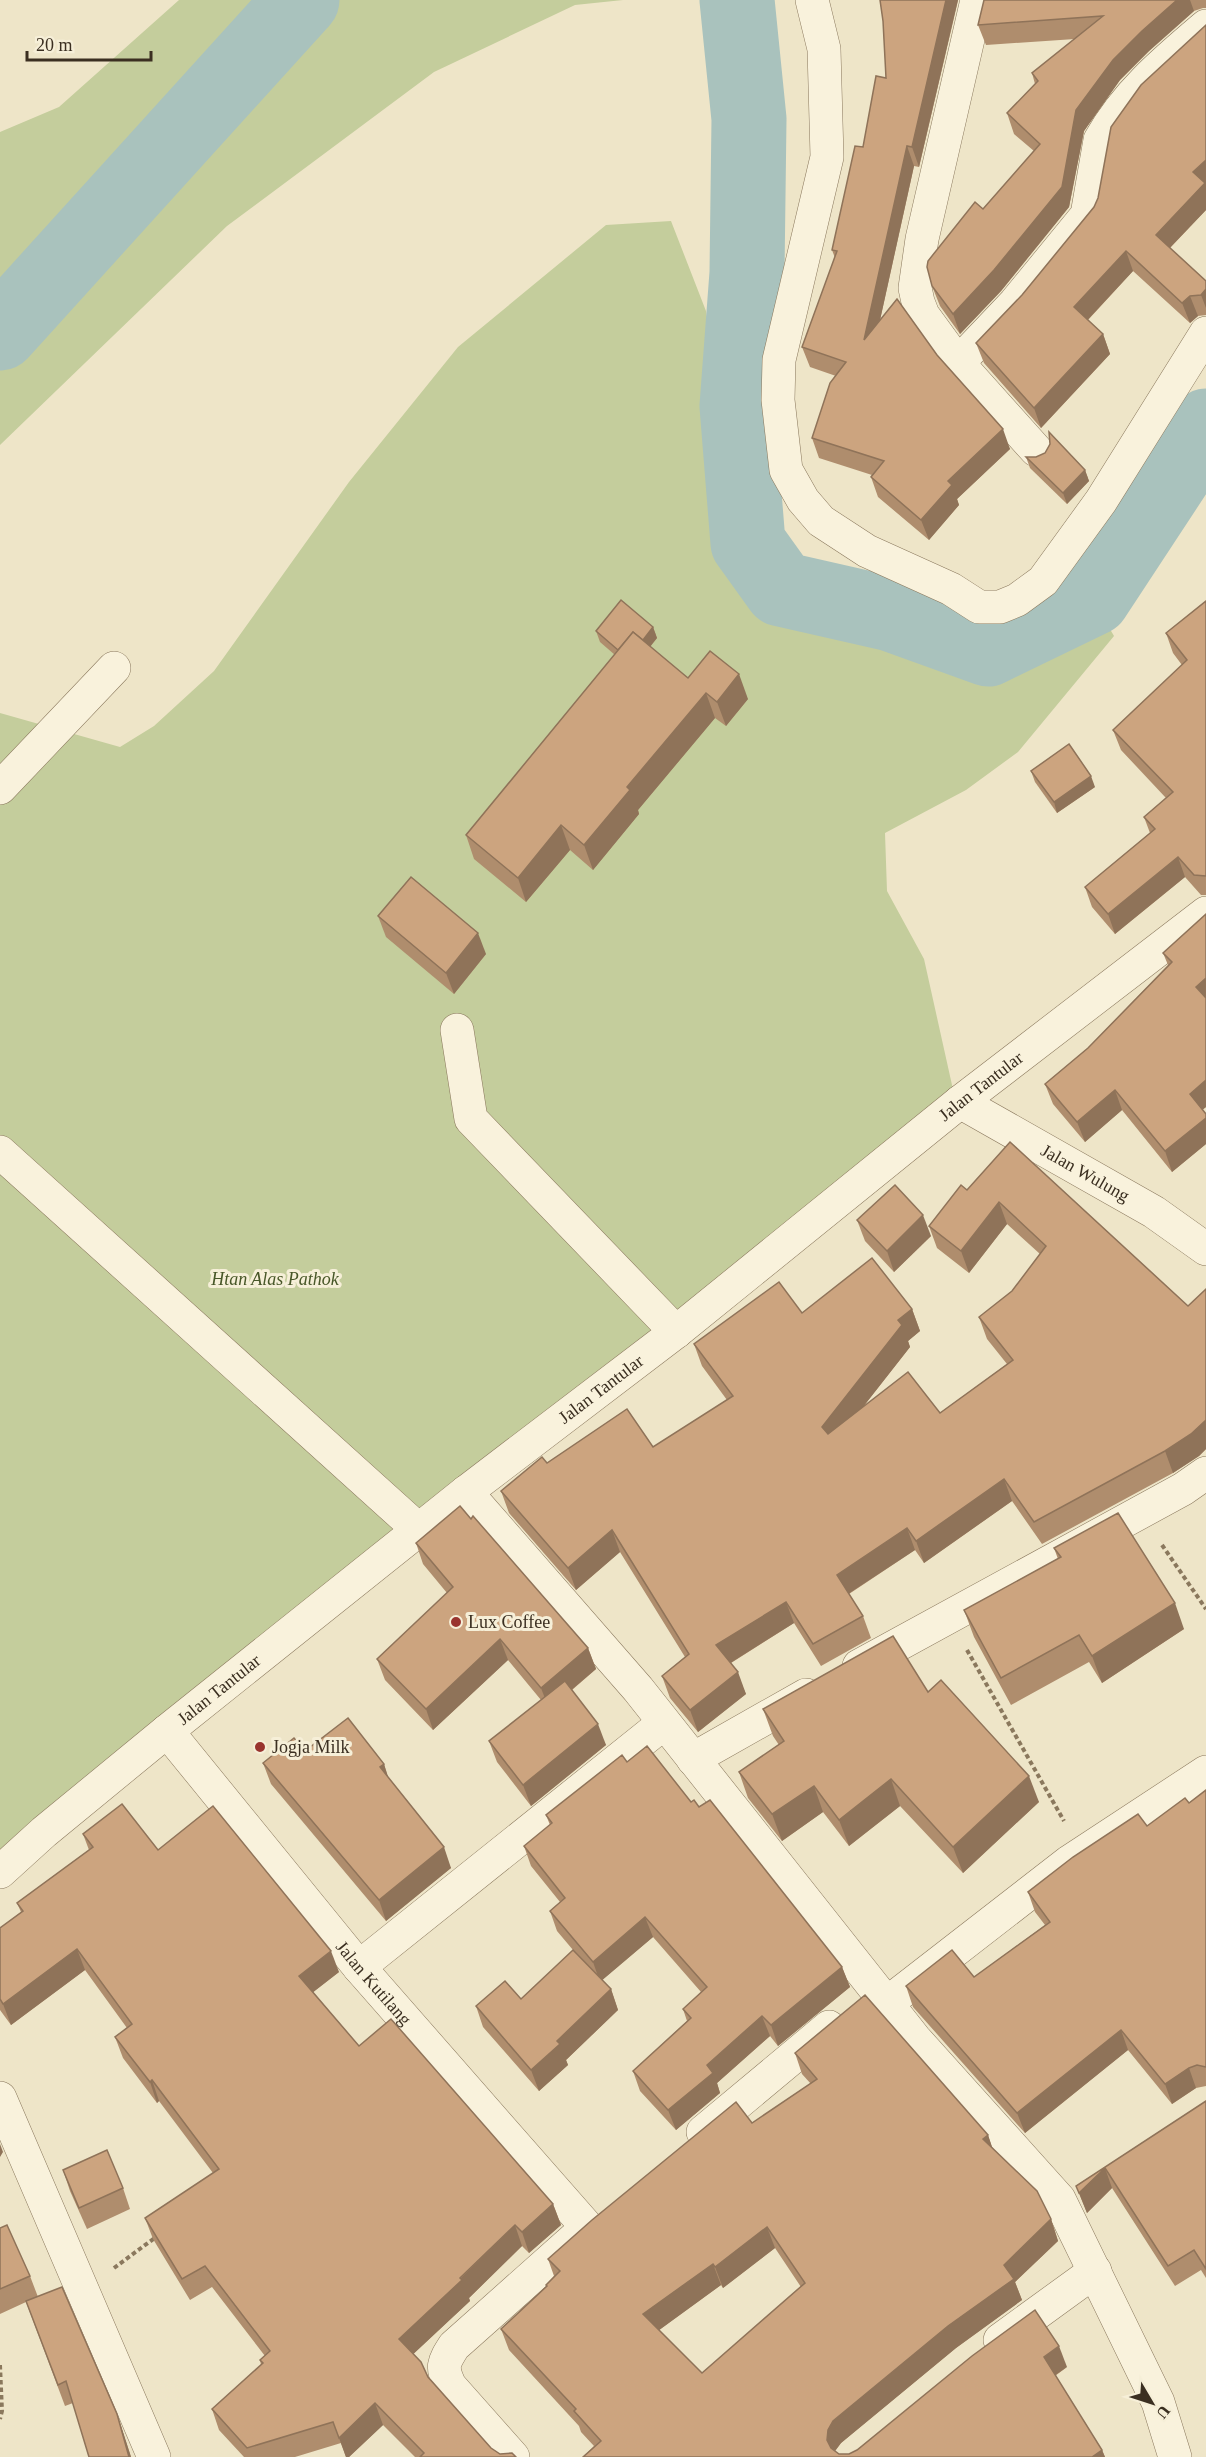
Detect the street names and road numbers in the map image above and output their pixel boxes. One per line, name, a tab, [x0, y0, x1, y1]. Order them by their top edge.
street label: Jalan Tantular	[935, 1047, 1027, 1125]
street label: Jalan Wulung	[1037, 1140, 1133, 1206]
street label: Jalan Tantular	[555, 1351, 647, 1428]
street label: Jalan Tantular	[173, 1650, 265, 1729]
street label: Jalan Kutilang	[332, 1937, 415, 2029]

